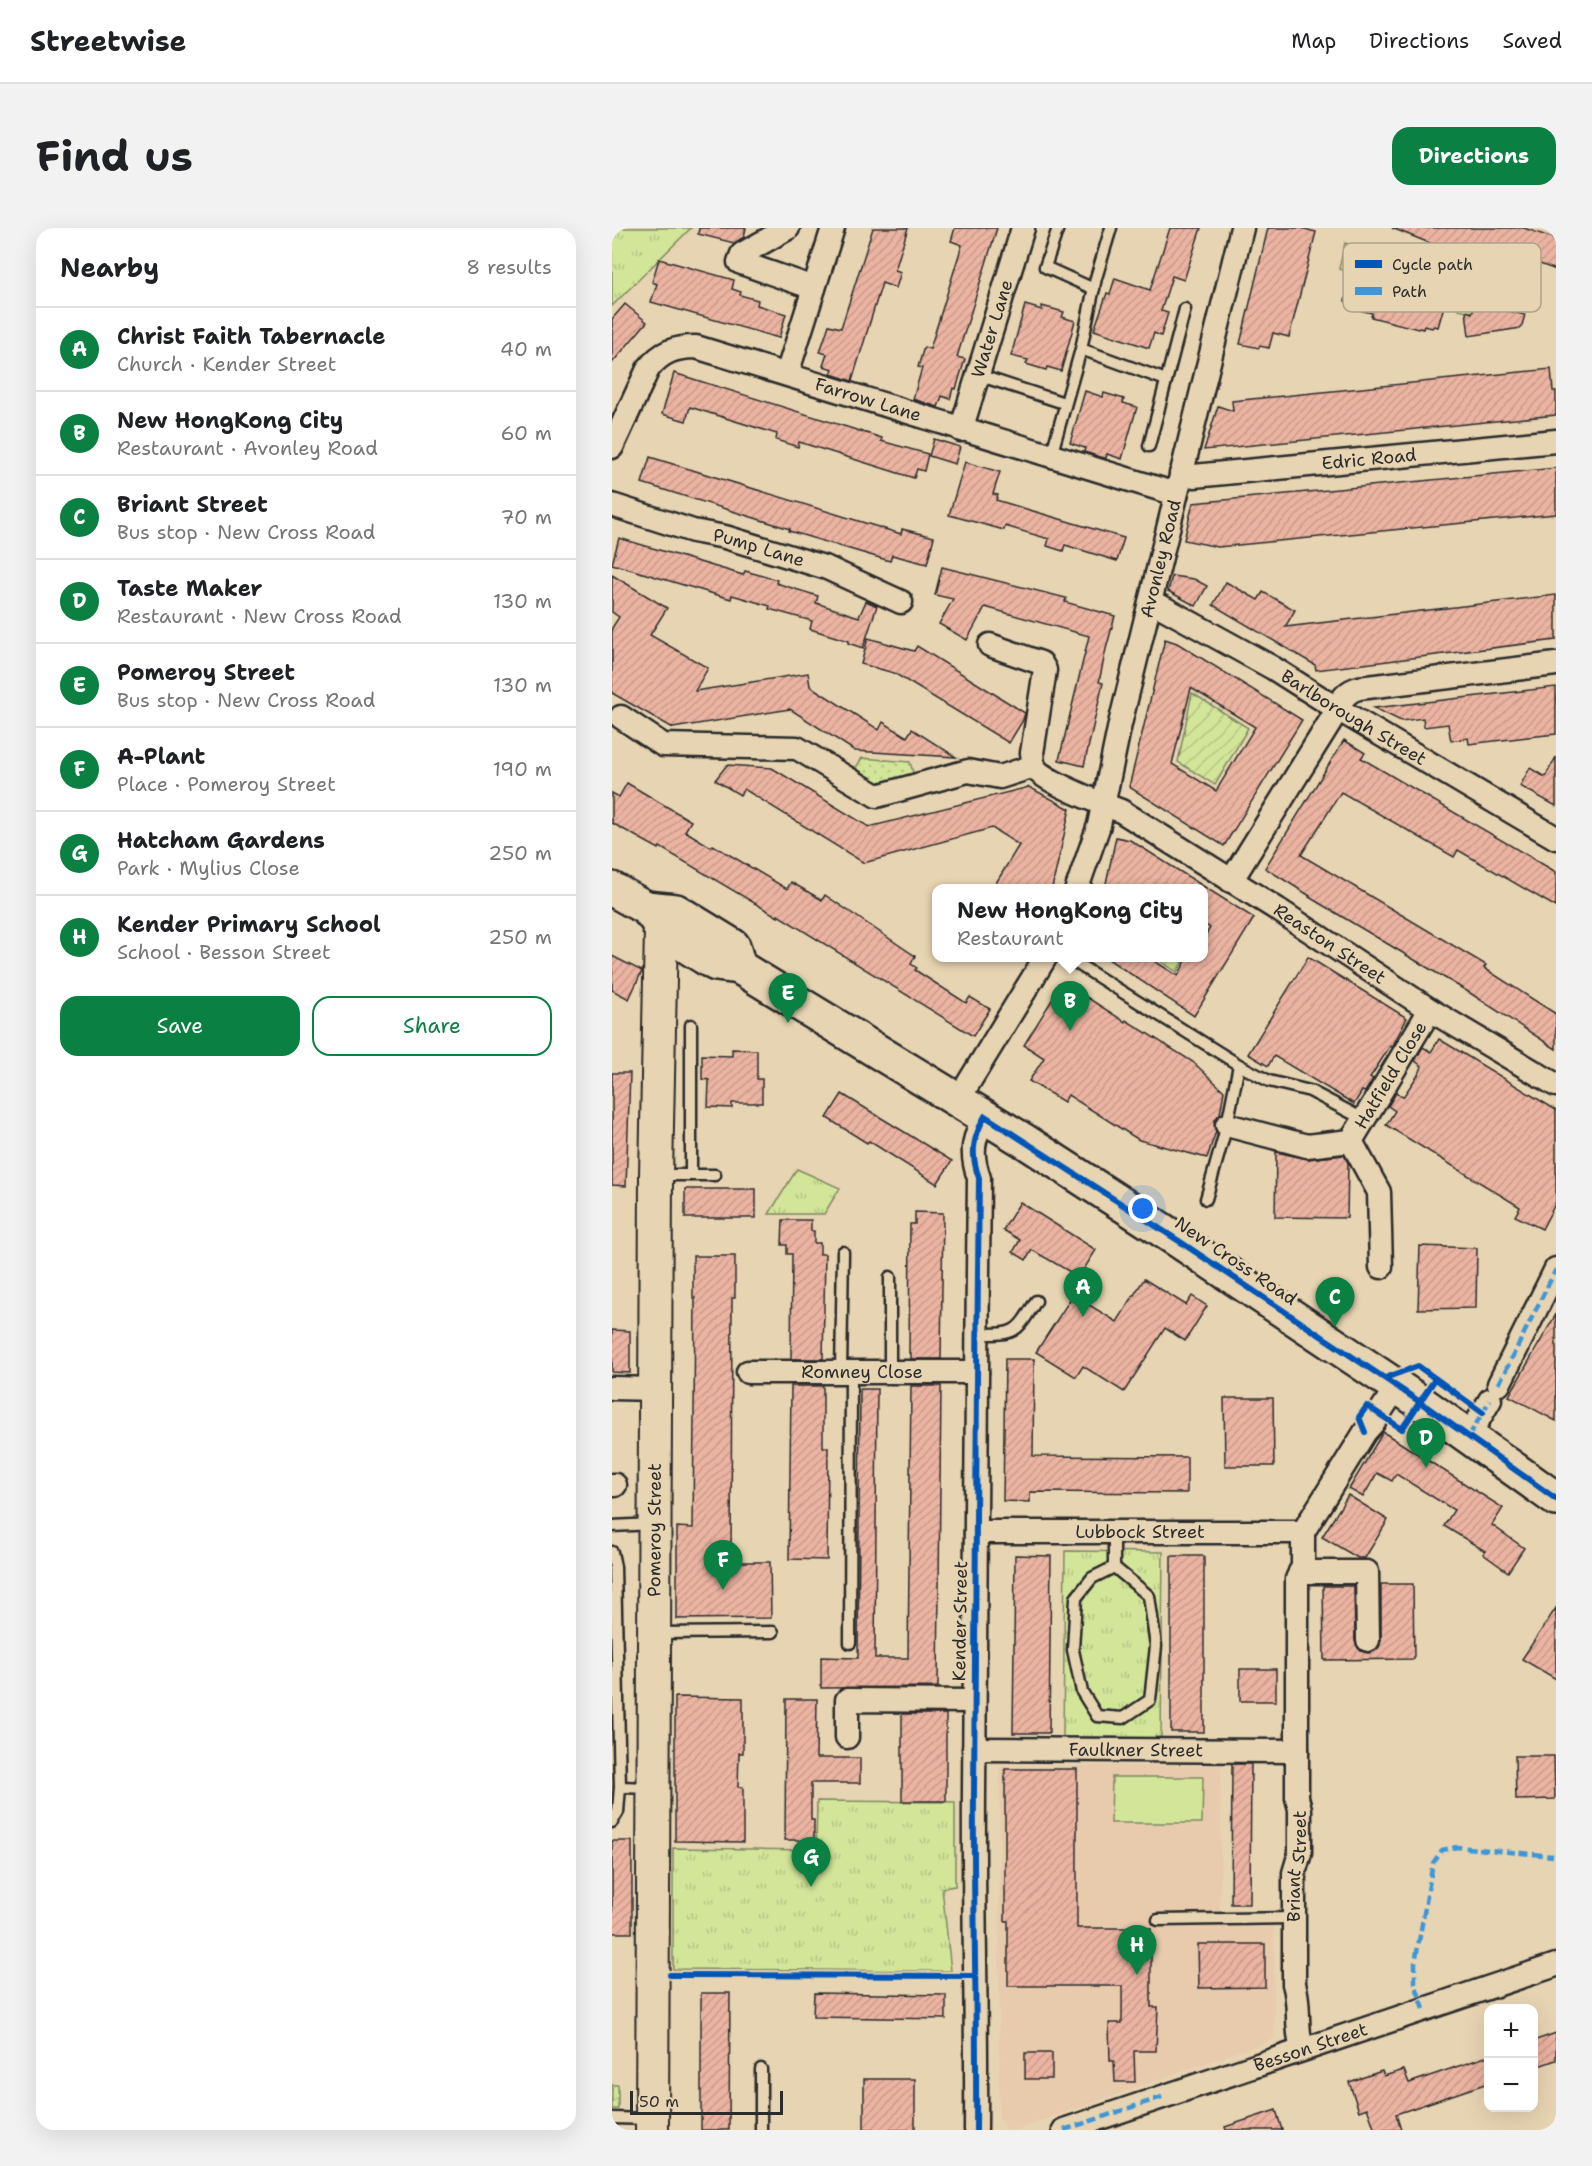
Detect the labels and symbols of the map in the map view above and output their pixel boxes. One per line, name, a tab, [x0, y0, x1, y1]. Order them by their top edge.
legend	[1343, 243, 1541, 312]
text: Cycle path	[1392, 254, 1473, 275]
street label: Water Lane	[966, 277, 1018, 381]
text: Path	[1392, 281, 1427, 302]
street label: Farrow Lane	[812, 372, 924, 427]
street label: Edric Road	[1321, 443, 1417, 476]
street label: Avonley Road	[1135, 497, 1187, 621]
street label: Pump Lane	[711, 523, 807, 572]
street label: Barlborough Street	[1276, 664, 1431, 771]
street label: Reaston Street	[1269, 898, 1391, 990]
pin: E	[768, 974, 807, 1023]
pin: B	[1050, 982, 1090, 1031]
street label: Hatfield Close	[1349, 1017, 1432, 1134]
your location	[1128, 1194, 1157, 1223]
street label: New Cross Road	[1170, 1211, 1302, 1311]
pin: A	[1064, 1268, 1102, 1317]
pin: C	[1316, 1278, 1354, 1327]
street label: Romney Close	[801, 1360, 923, 1384]
pin: D	[1406, 1418, 1446, 1468]
street label: Pomeroy Street	[642, 1463, 667, 1597]
street label: Lubbock Street	[1075, 1520, 1205, 1544]
pin: F	[704, 1540, 742, 1590]
street label: Kender Street	[947, 1560, 973, 1682]
street label: Faulkner Street	[1069, 1738, 1203, 1762]
street label: Briant Street	[1281, 1810, 1312, 1922]
pin: G	[792, 1838, 830, 1887]
pin: H	[1118, 1926, 1156, 1975]
street label: Besson Street	[1250, 2017, 1371, 2078]
scale bar	[630, 2088, 783, 2116]

